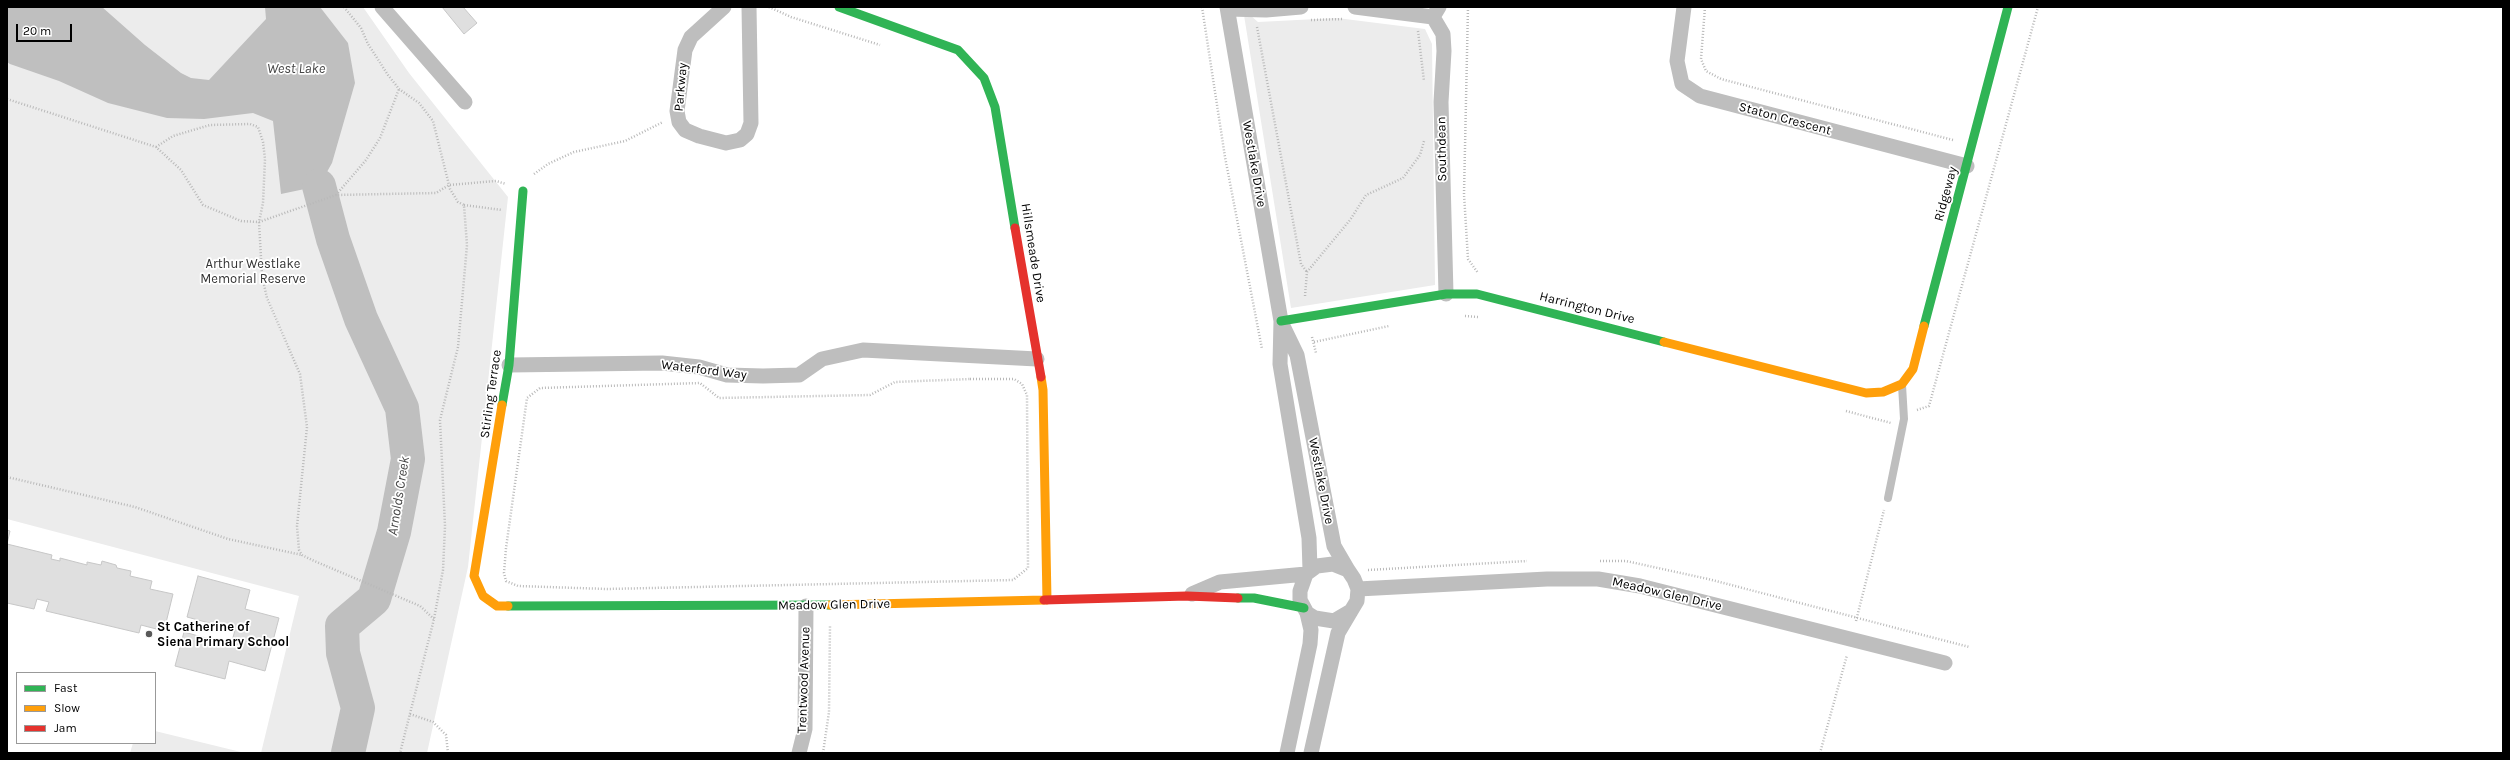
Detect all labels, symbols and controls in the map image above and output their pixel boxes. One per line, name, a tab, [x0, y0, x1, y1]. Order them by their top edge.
scale bar	[18, 16, 74, 42]
text: 20 m	[23, 24, 51, 38]
water label: West Lake	[267, 61, 325, 77]
street label: Parkway	[671, 62, 691, 112]
street label: Staton Crescent	[1737, 99, 1833, 139]
street label: Southdean	[1434, 116, 1450, 182]
street label: Westlake Drive	[1239, 119, 1269, 209]
street label: Ridgeway	[1931, 165, 1961, 223]
street label: Hillsmeade Drive	[1017, 202, 1049, 304]
park label: Arthur Westlake Memorial Reserve	[200, 256, 306, 287]
street label: Harrington Drive	[1538, 289, 1636, 327]
street label: Stirling Terrace	[477, 349, 505, 439]
street label: Waterford Way	[660, 357, 748, 383]
street label: Westlake Drive	[1305, 436, 1337, 526]
water label: Arnolds Creek	[384, 455, 414, 537]
street label: Meadow Glen Drive	[1611, 574, 1723, 614]
street label: Meadow Glen Drive	[778, 596, 890, 614]
place label: St Catherine of Siena Primary School	[157, 619, 289, 650]
street label: Trentwood Avenue	[794, 626, 814, 734]
marker: St Catherine of Siena Primary School	[144, 629, 154, 639]
legend	[16, 672, 156, 744]
text: Fast	[54, 681, 77, 695]
text: Slow	[54, 701, 80, 715]
text: Jam	[54, 721, 77, 735]

